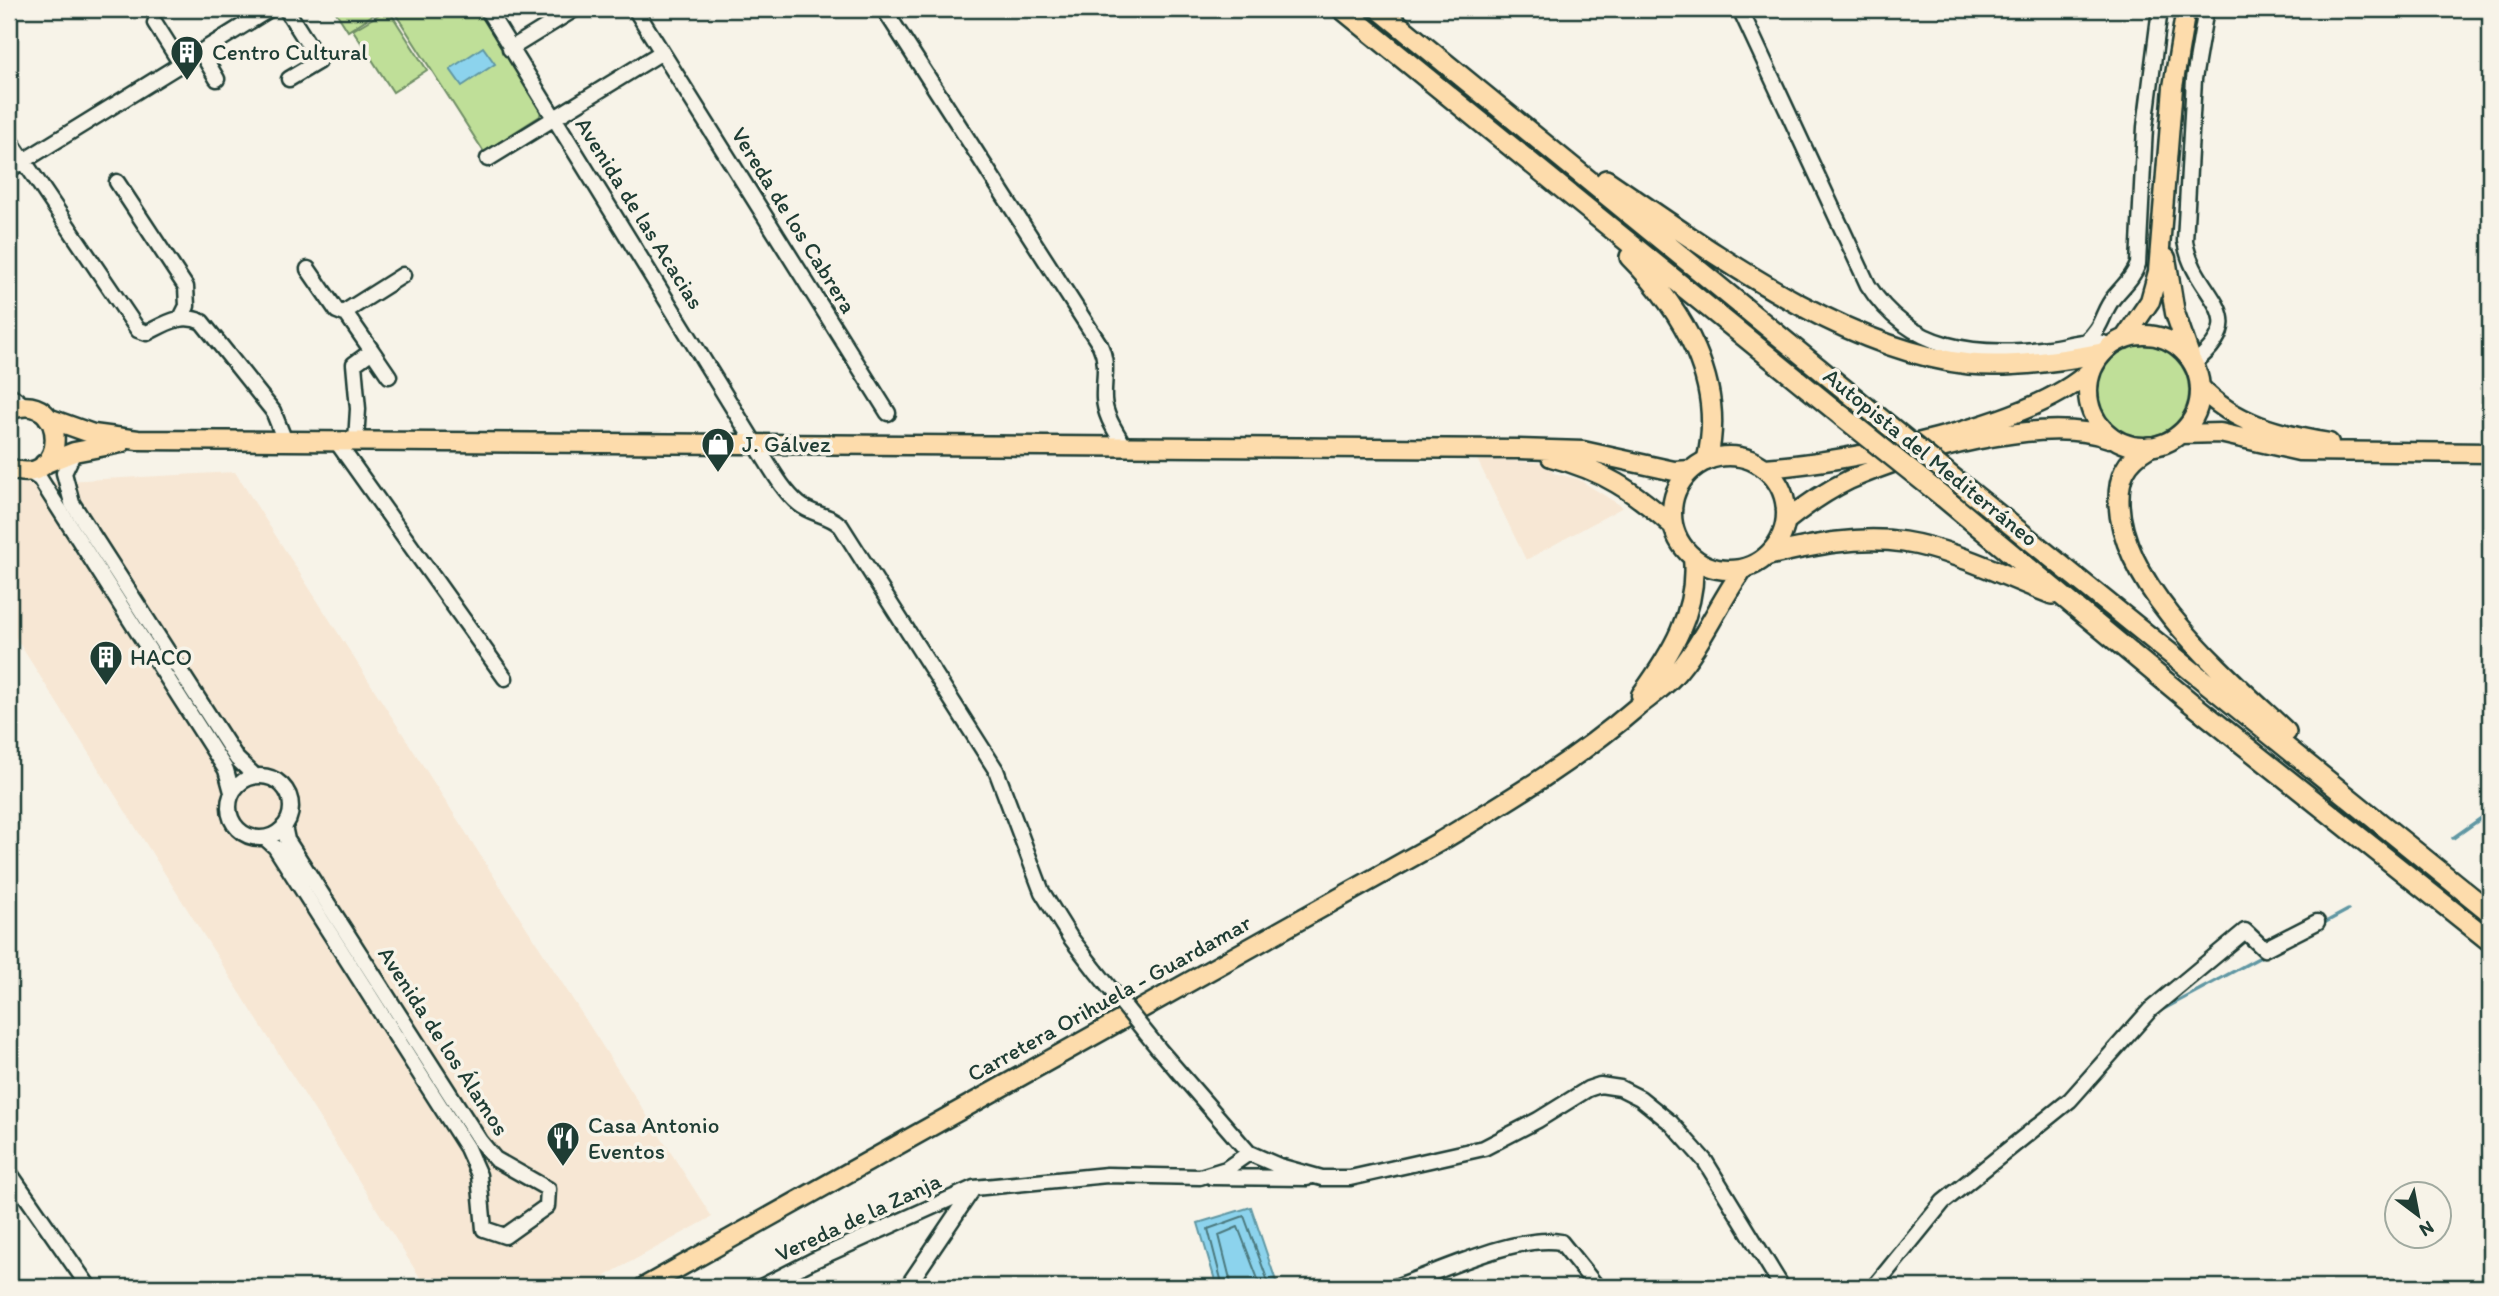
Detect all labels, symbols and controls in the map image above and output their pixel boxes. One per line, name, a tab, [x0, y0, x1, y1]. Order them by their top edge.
building icon: Centro Cultural	[168, 33, 206, 82]
place label: Centro Cultural	[212, 38, 368, 66]
street label: Avenida de las Acacias	[569, 112, 711, 314]
street label: Vereda de los Cabrera	[725, 122, 863, 318]
street label: Autopista del Mediterráneo	[1818, 362, 2044, 552]
shop icon: J. Gálvez	[699, 425, 737, 474]
place label: J. Gálvez	[742, 430, 831, 458]
building icon: HACO	[87, 638, 125, 687]
place label: HACO	[130, 643, 192, 671]
street label: Carretera Orihuela - Guardamar	[962, 908, 1256, 1088]
street label: Avenida de los Álamos	[372, 941, 516, 1141]
place label: Casa Antonio Eventos	[588, 1111, 719, 1165]
restaurant icon: Casa Antonio Eventos	[544, 1119, 582, 1168]
street label: Vereda de la Zanja	[771, 1166, 945, 1268]
north arrow	[2384, 1180, 2454, 1250]
text: N	[2415, 1216, 2438, 1242]

